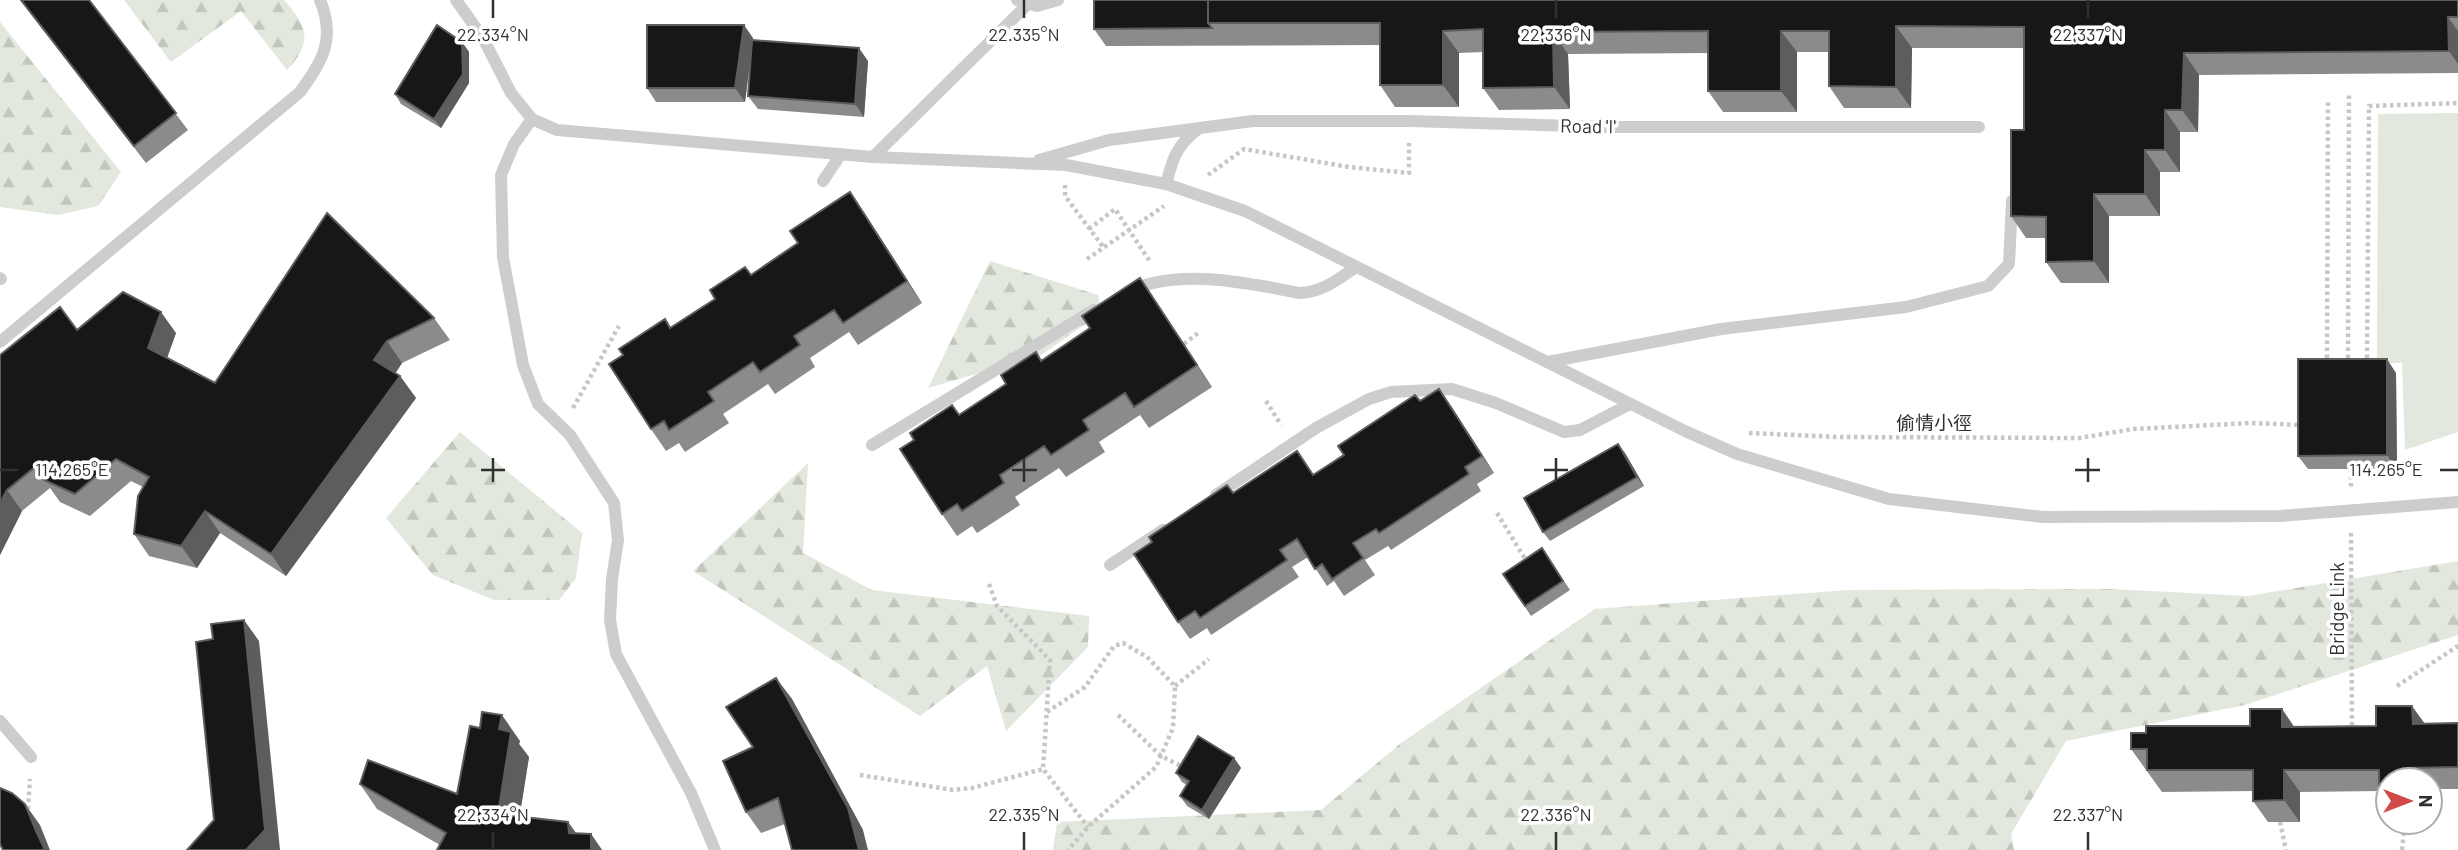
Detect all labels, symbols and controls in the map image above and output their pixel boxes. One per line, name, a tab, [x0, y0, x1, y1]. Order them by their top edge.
text: 22.334°N	[457, 23, 529, 45]
text: 22.335°N	[988, 23, 1060, 45]
text: 22.336°N	[1520, 23, 1592, 45]
text: 22.337°N	[2053, 23, 2123, 45]
street label: Road 'I'	[1560, 114, 1616, 137]
street label: 偷情小徑	[1896, 411, 1972, 434]
text: 114.265°E	[35, 458, 109, 480]
text: 114.265°E	[2349, 458, 2423, 480]
street label: Bridge Link	[2325, 562, 2348, 656]
north arrow	[2374, 766, 2444, 836]
text: N	[2415, 795, 2438, 807]
text: 22.334°N	[457, 803, 529, 825]
text: 22.335°N	[988, 803, 1060, 825]
text: 22.336°N	[1520, 803, 1592, 825]
text: 22.337°N	[2053, 803, 2123, 825]

